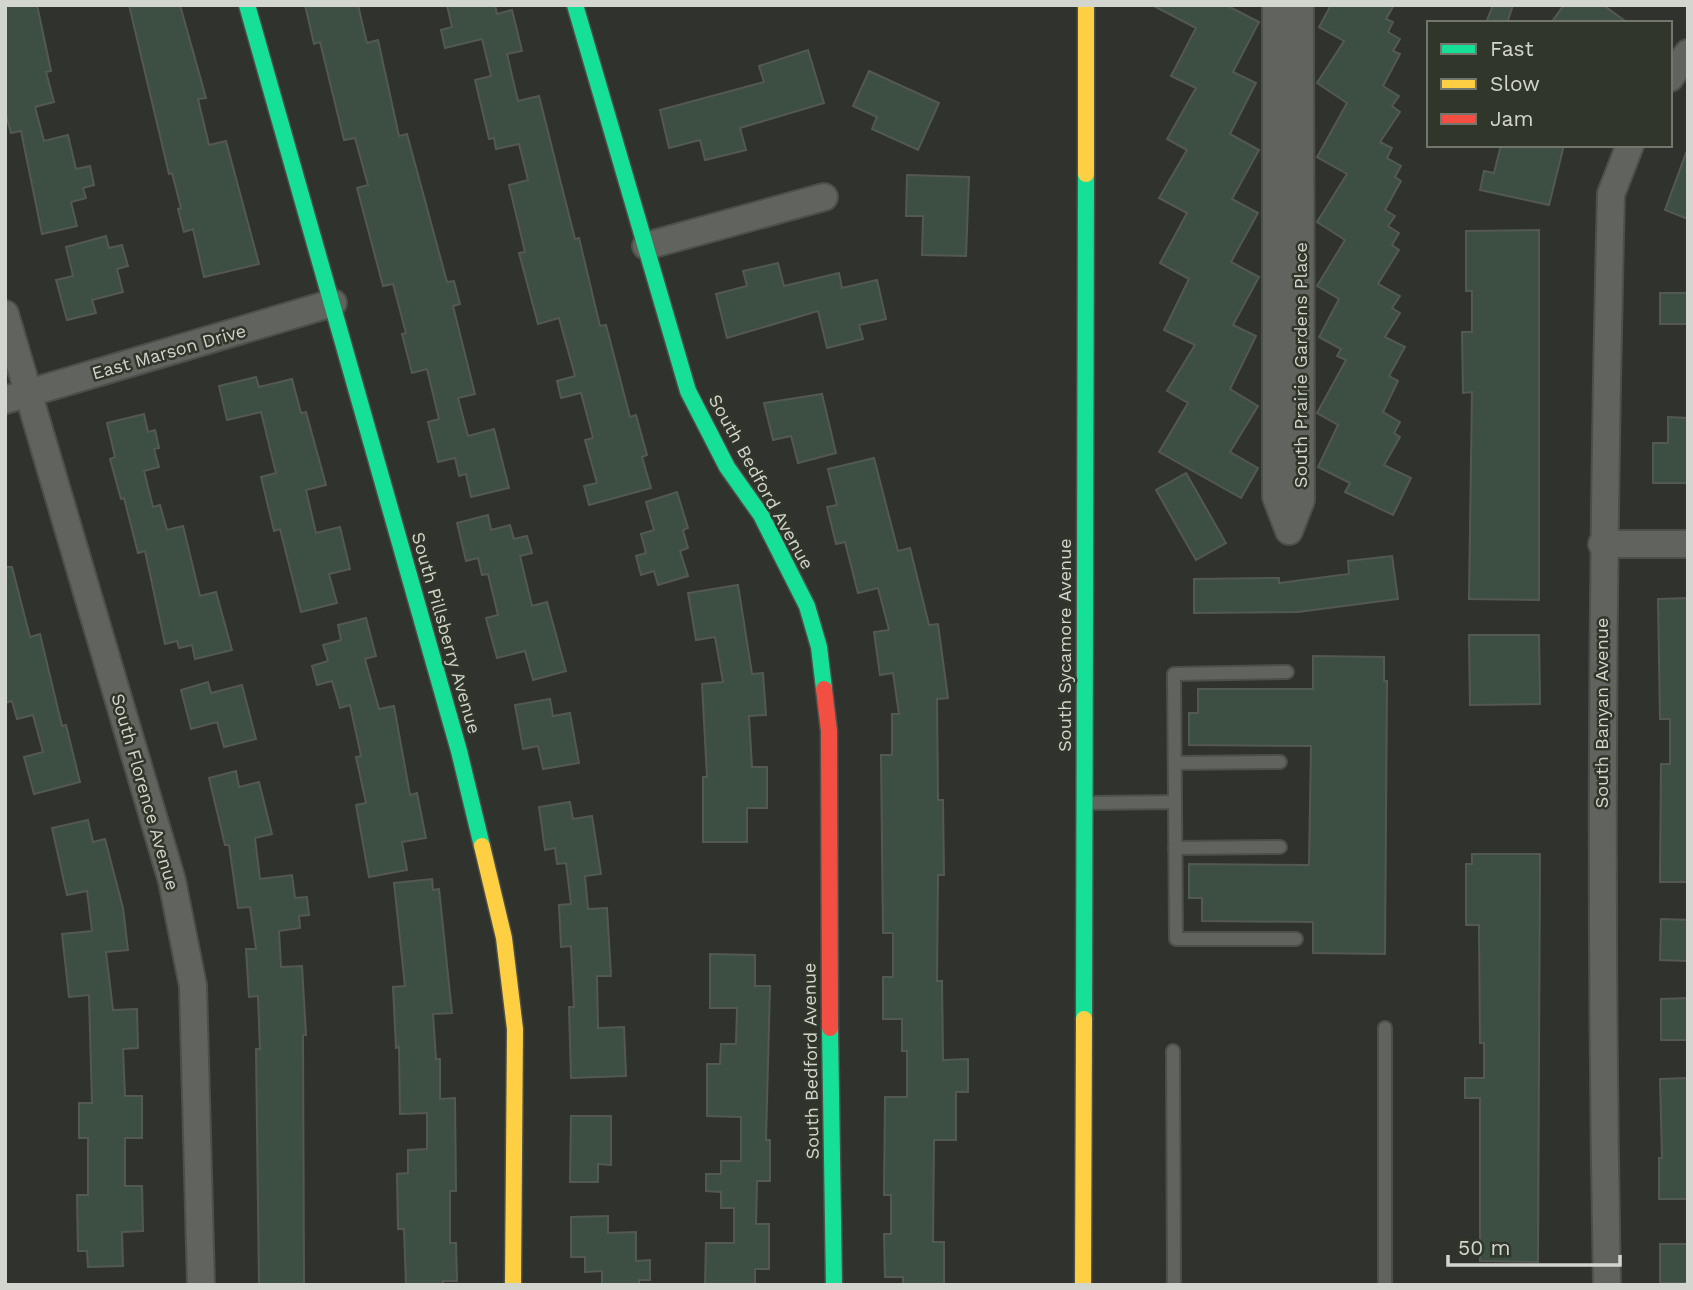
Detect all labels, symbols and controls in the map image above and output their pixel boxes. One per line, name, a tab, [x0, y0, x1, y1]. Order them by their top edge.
legend	[1427, 21, 1672, 147]
text: Fast	[1490, 36, 1534, 61]
text: Slow	[1490, 71, 1540, 96]
text: Jam	[1490, 106, 1533, 131]
street label: South Prairie Gardens Place	[1290, 242, 1311, 488]
street label: East Marson Drive	[89, 319, 248, 384]
street label: South Bedford Avenue	[705, 391, 818, 573]
street label: South Pillsberry Avenue	[408, 530, 485, 736]
street label: South Sycamore Avenue	[1054, 538, 1075, 752]
street label: South Banyan Avenue	[1591, 618, 1612, 808]
street label: South Florence Avenue	[107, 691, 184, 893]
street label: South Bedford Avenue	[798, 962, 823, 1160]
scale bar	[1448, 1224, 1620, 1268]
text: 50 m	[1458, 1235, 1510, 1260]

